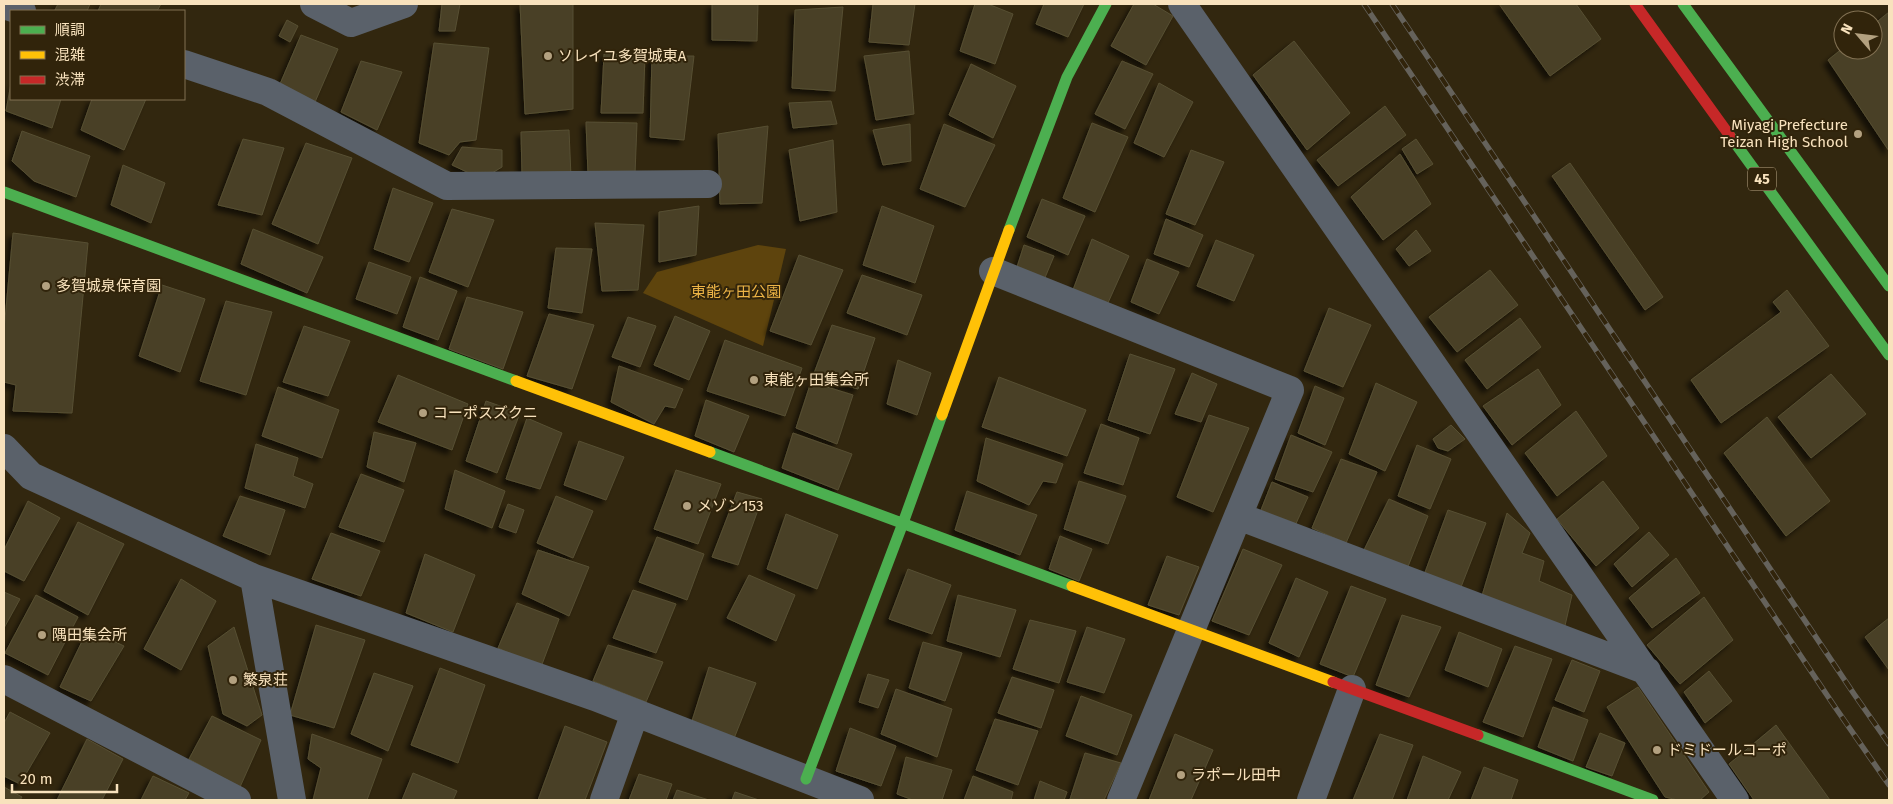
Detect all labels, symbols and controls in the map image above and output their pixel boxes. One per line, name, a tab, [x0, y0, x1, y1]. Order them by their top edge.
legend	[10, 10, 185, 100]
north arrow	[1833, 10, 1883, 60]
text: 順調	[55, 21, 85, 39]
text: N	[1837, 21, 1857, 37]
text: 混雑	[55, 46, 85, 64]
place label: ソレイユ多賀城東A	[558, 47, 687, 65]
marker: ソレイユ多賀城東A	[542, 50, 554, 62]
text: 渋滞	[55, 71, 85, 89]
place label: Miyagi Prefecture Teizan High School	[1720, 116, 1849, 151]
marker: Miyagi Prefecture Teizan High School	[1852, 128, 1864, 140]
road number: 45	[1748, 168, 1776, 190]
place label: 多賀城泉保育園	[56, 277, 161, 295]
marker: 多賀城泉保育園	[40, 280, 52, 292]
park label: 東能ヶ田公園	[691, 283, 781, 301]
place label: 東能ヶ田集会所	[764, 371, 869, 389]
marker: 東能ヶ田集会所	[748, 374, 760, 386]
place label: コーポスズクニ	[433, 404, 538, 422]
marker: コーポスズクニ	[417, 407, 429, 419]
place label: メゾン153	[697, 497, 763, 515]
marker: メゾン153	[681, 500, 693, 512]
place label: 隅田集会所	[52, 626, 127, 644]
marker: 隅田集会所	[36, 629, 48, 641]
place label: 繁泉荘	[243, 671, 288, 689]
marker: 繁泉荘	[227, 674, 239, 686]
place label: ドミドールコーポ	[1667, 741, 1787, 759]
marker: ドミドールコーポ	[1651, 744, 1663, 756]
scale bar	[12, 762, 118, 794]
place label: ラポール田中	[1191, 766, 1281, 784]
marker: ラポール田中	[1175, 769, 1187, 781]
text: 20 m	[20, 770, 53, 788]

